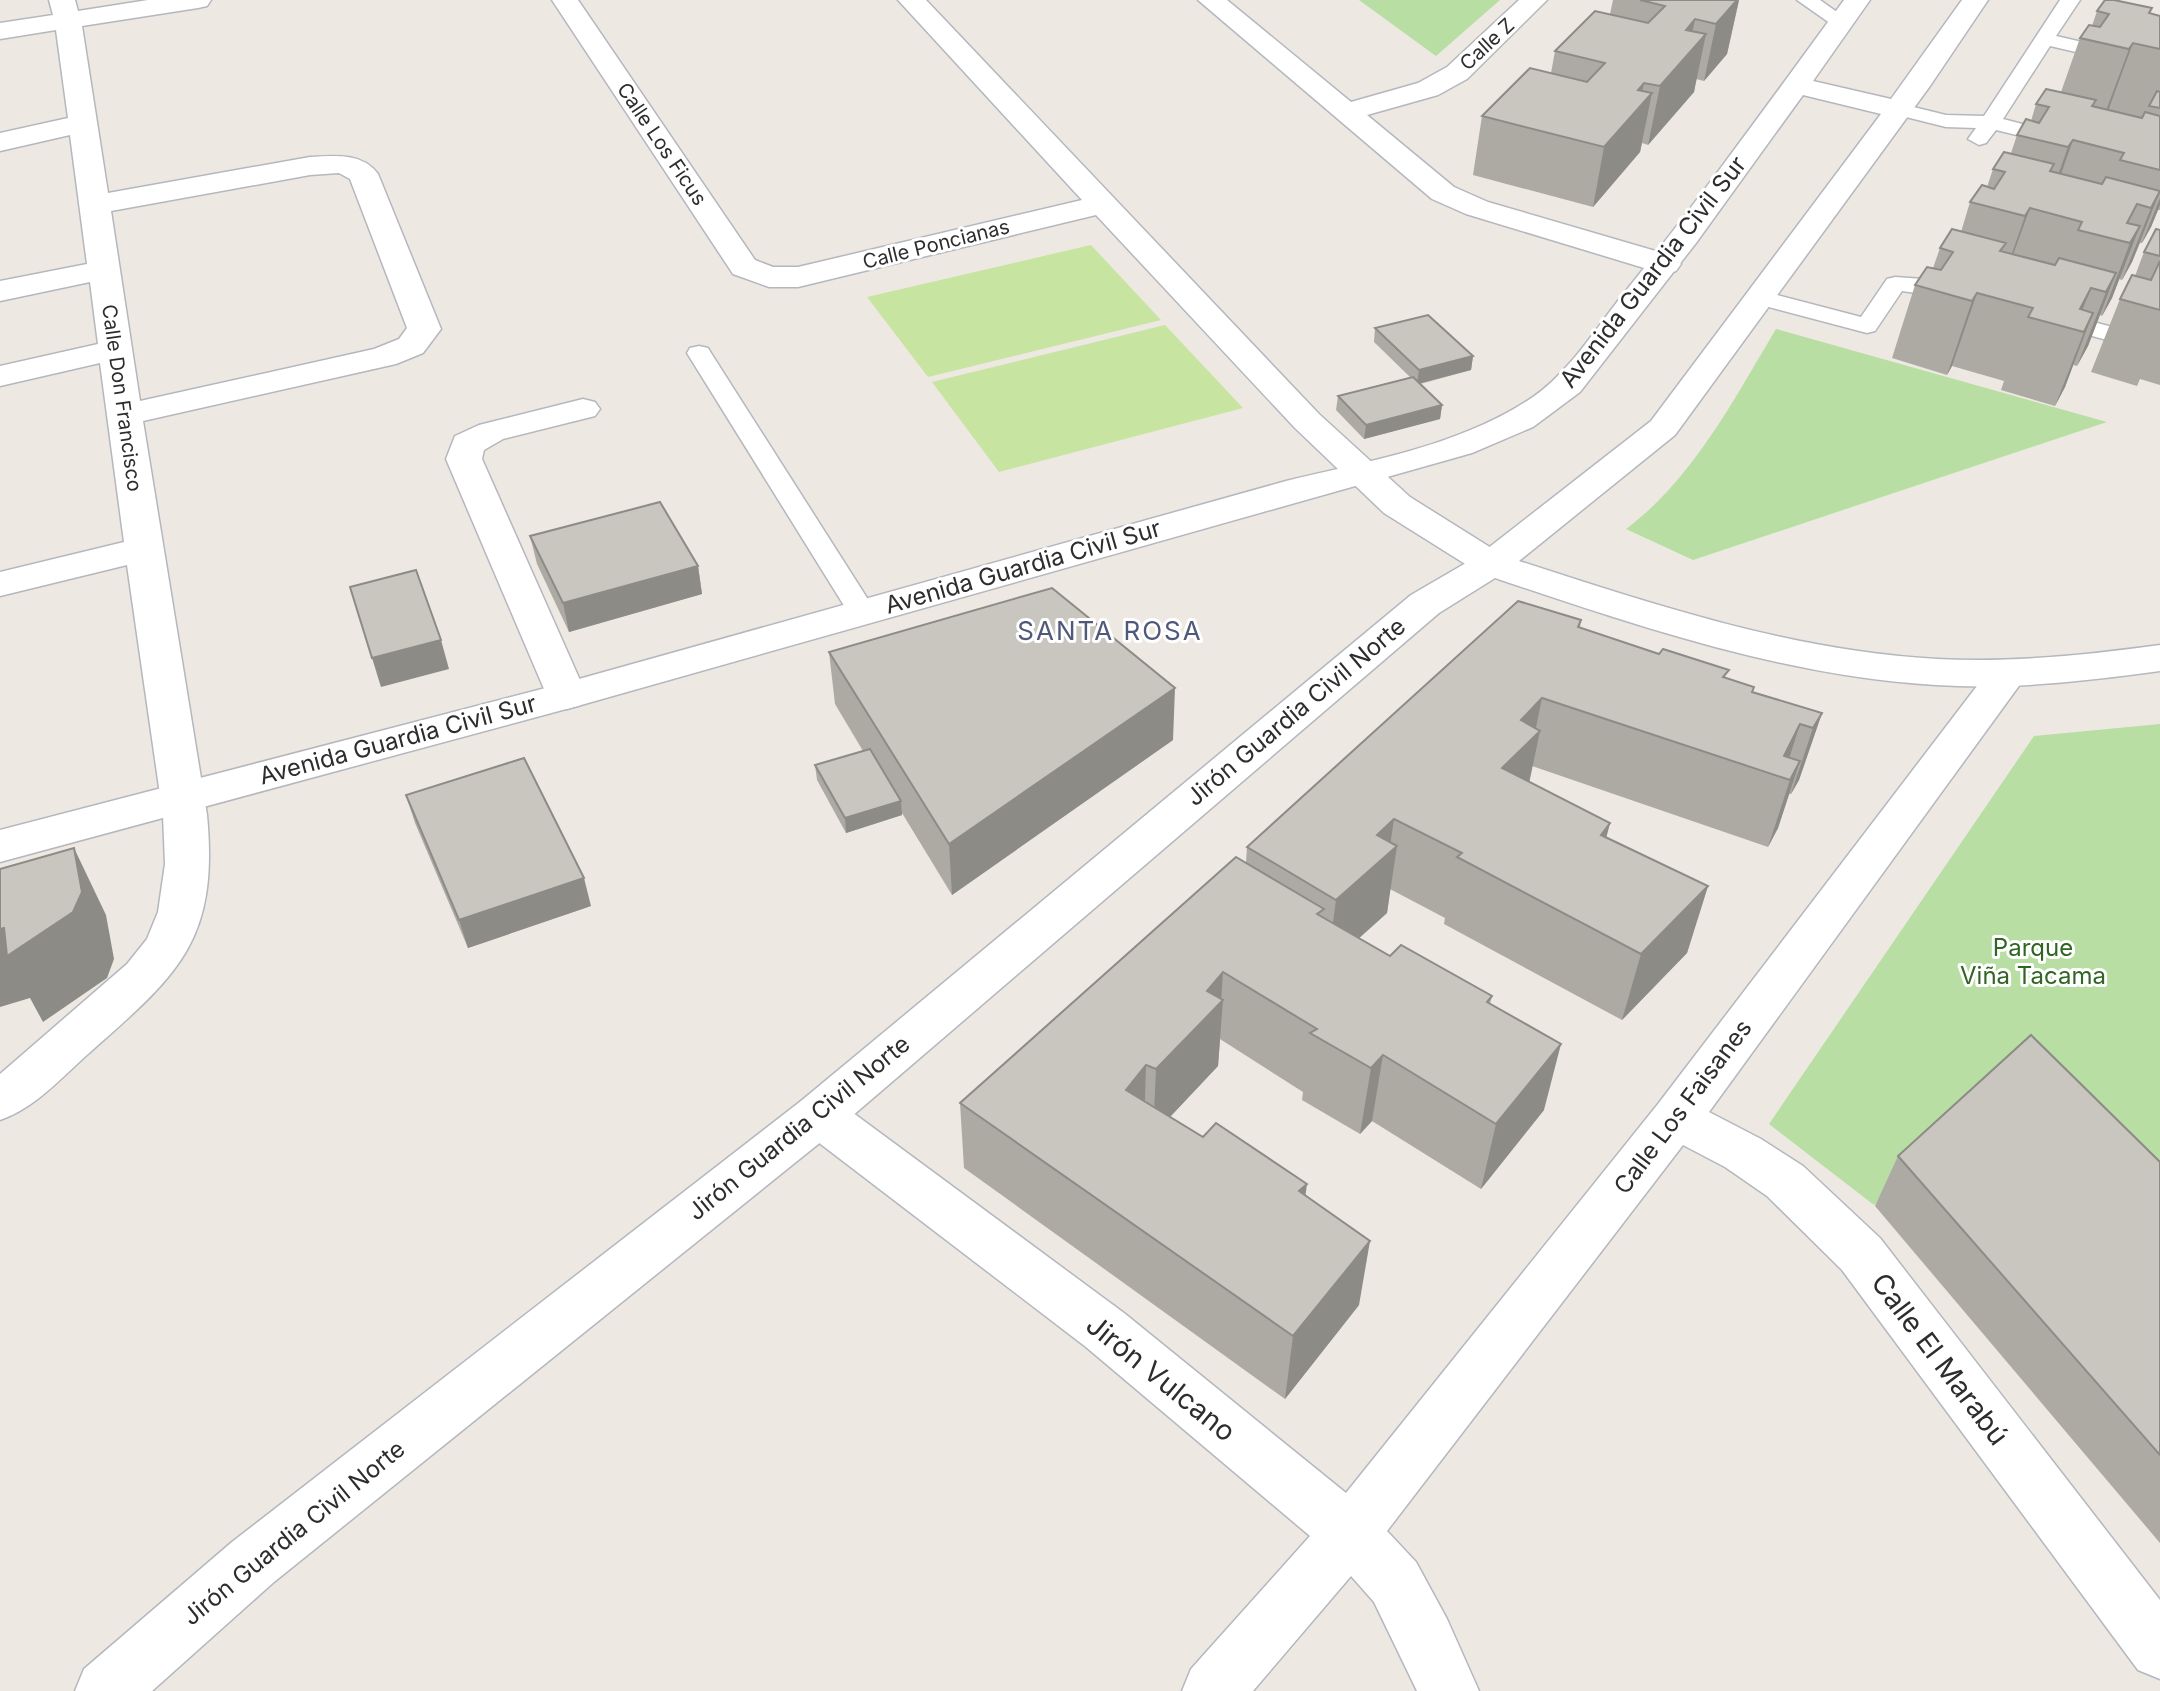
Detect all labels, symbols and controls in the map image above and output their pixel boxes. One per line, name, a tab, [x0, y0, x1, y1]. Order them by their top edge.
street label: Calle Z	[1455, 13, 1519, 75]
street label: Calle Los Ficus	[612, 78, 712, 210]
street label: Avenida Guardia Civil Sur	[1553, 150, 1752, 393]
street label: Calle Poncianas	[860, 214, 1012, 274]
street label: Calle Don Francisco	[97, 303, 147, 493]
street label: Avenida Guardia Civil Sur	[882, 513, 1164, 620]
street label: Jirón Guardia Civil Norte	[1180, 611, 1411, 812]
district label: SANTA ROSA	[1017, 615, 1203, 646]
street label: Avenida Guardia Civil Sur	[256, 689, 540, 790]
park label: Parque Viña Tacama	[1960, 933, 2106, 990]
street label: Calle Los Faisanes	[1608, 1014, 1758, 1200]
street label: Jirón Guardia Civil Norte	[682, 1029, 915, 1226]
street label: Calle El Marabú	[1864, 1266, 2016, 1452]
street label: Jirón Vulcano	[1080, 1308, 1242, 1448]
street label: Jirón Guardia Civil Norte	[177, 1434, 410, 1631]

